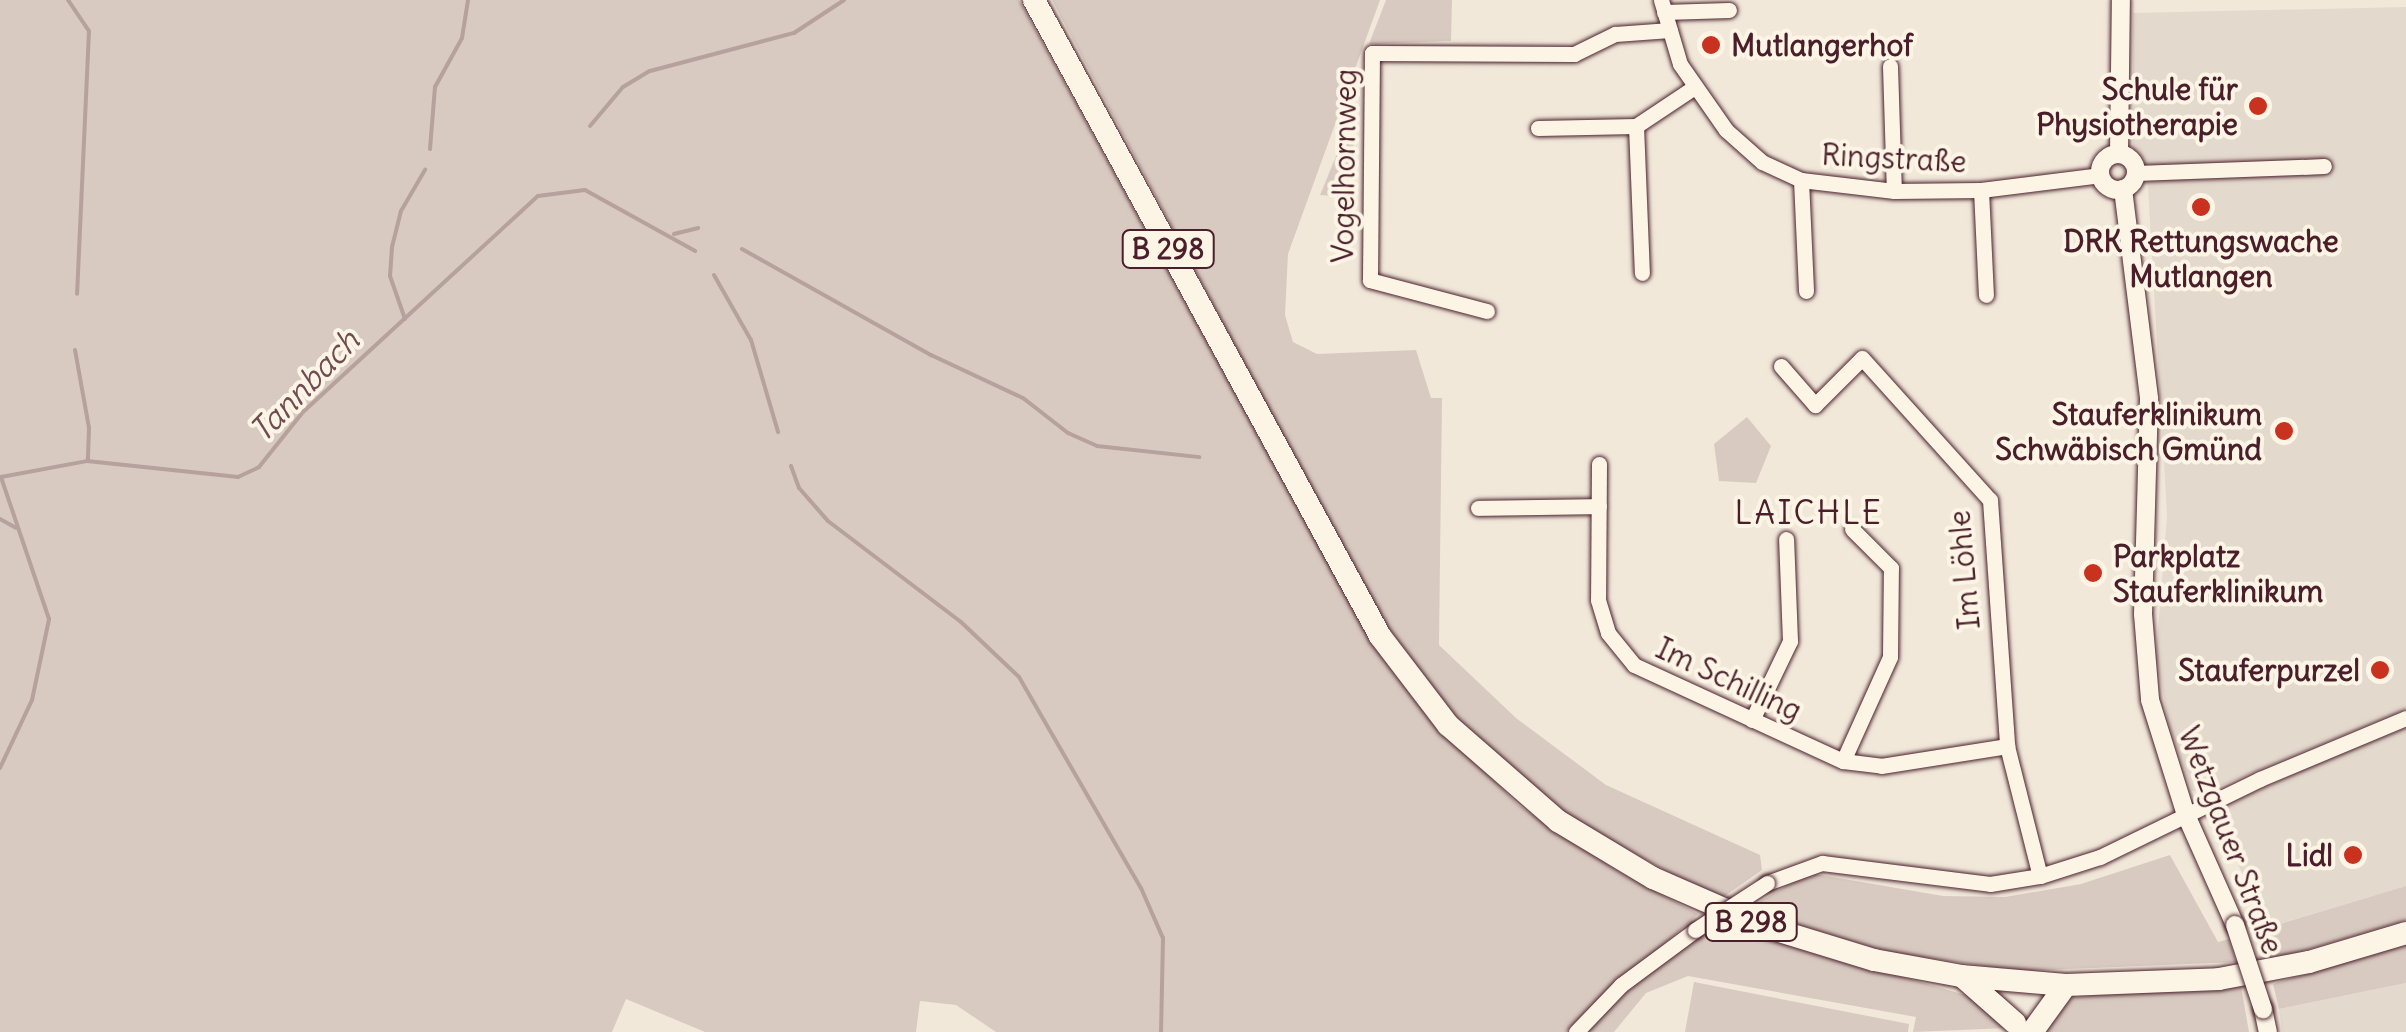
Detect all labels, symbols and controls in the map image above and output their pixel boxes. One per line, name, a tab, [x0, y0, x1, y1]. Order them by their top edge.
place label: Mutlangerhof	[1731, 27, 1913, 63]
marker: Mutlangerhof	[1700, 34, 1722, 56]
street label: Vogelhornweg	[1324, 69, 1364, 263]
place label: Schule für Physiotherapie	[2036, 71, 2238, 142]
marker: Schule für Physiotherapie	[2247, 95, 2269, 117]
street label: Ringstraße	[1821, 136, 1967, 180]
marker: DRK Rettungswache Mutlangen	[2190, 196, 2212, 218]
place label: DRK Rettungswache Mutlangen	[2063, 223, 2339, 294]
road number: B 298	[1120, 226, 1216, 272]
water label: Tannbach	[242, 322, 368, 450]
place label: Stauferklinikum Schwäbisch Gmünd	[1995, 396, 2262, 466]
marker: Stauferklinikum Schwäbisch Gmünd	[2271, 418, 2297, 444]
district label: LAICHLE	[1735, 494, 1883, 532]
street label: Im Löhle	[1941, 509, 1987, 631]
place label: Parkplatz Stauferklinikum	[2113, 538, 2323, 608]
marker: Parkplatz Stauferklinikum	[2082, 562, 2104, 584]
street label: Im Schilling	[1650, 630, 1808, 728]
place label: Stauferpurzel	[2178, 652, 2360, 688]
marker: Stauferpurzel	[2369, 659, 2391, 681]
street label: Wetzgauer Straße	[2171, 721, 2291, 959]
place label: Lidl	[2286, 837, 2333, 873]
marker: Lidl	[2342, 844, 2364, 866]
road number: B 298	[1704, 899, 1798, 945]

